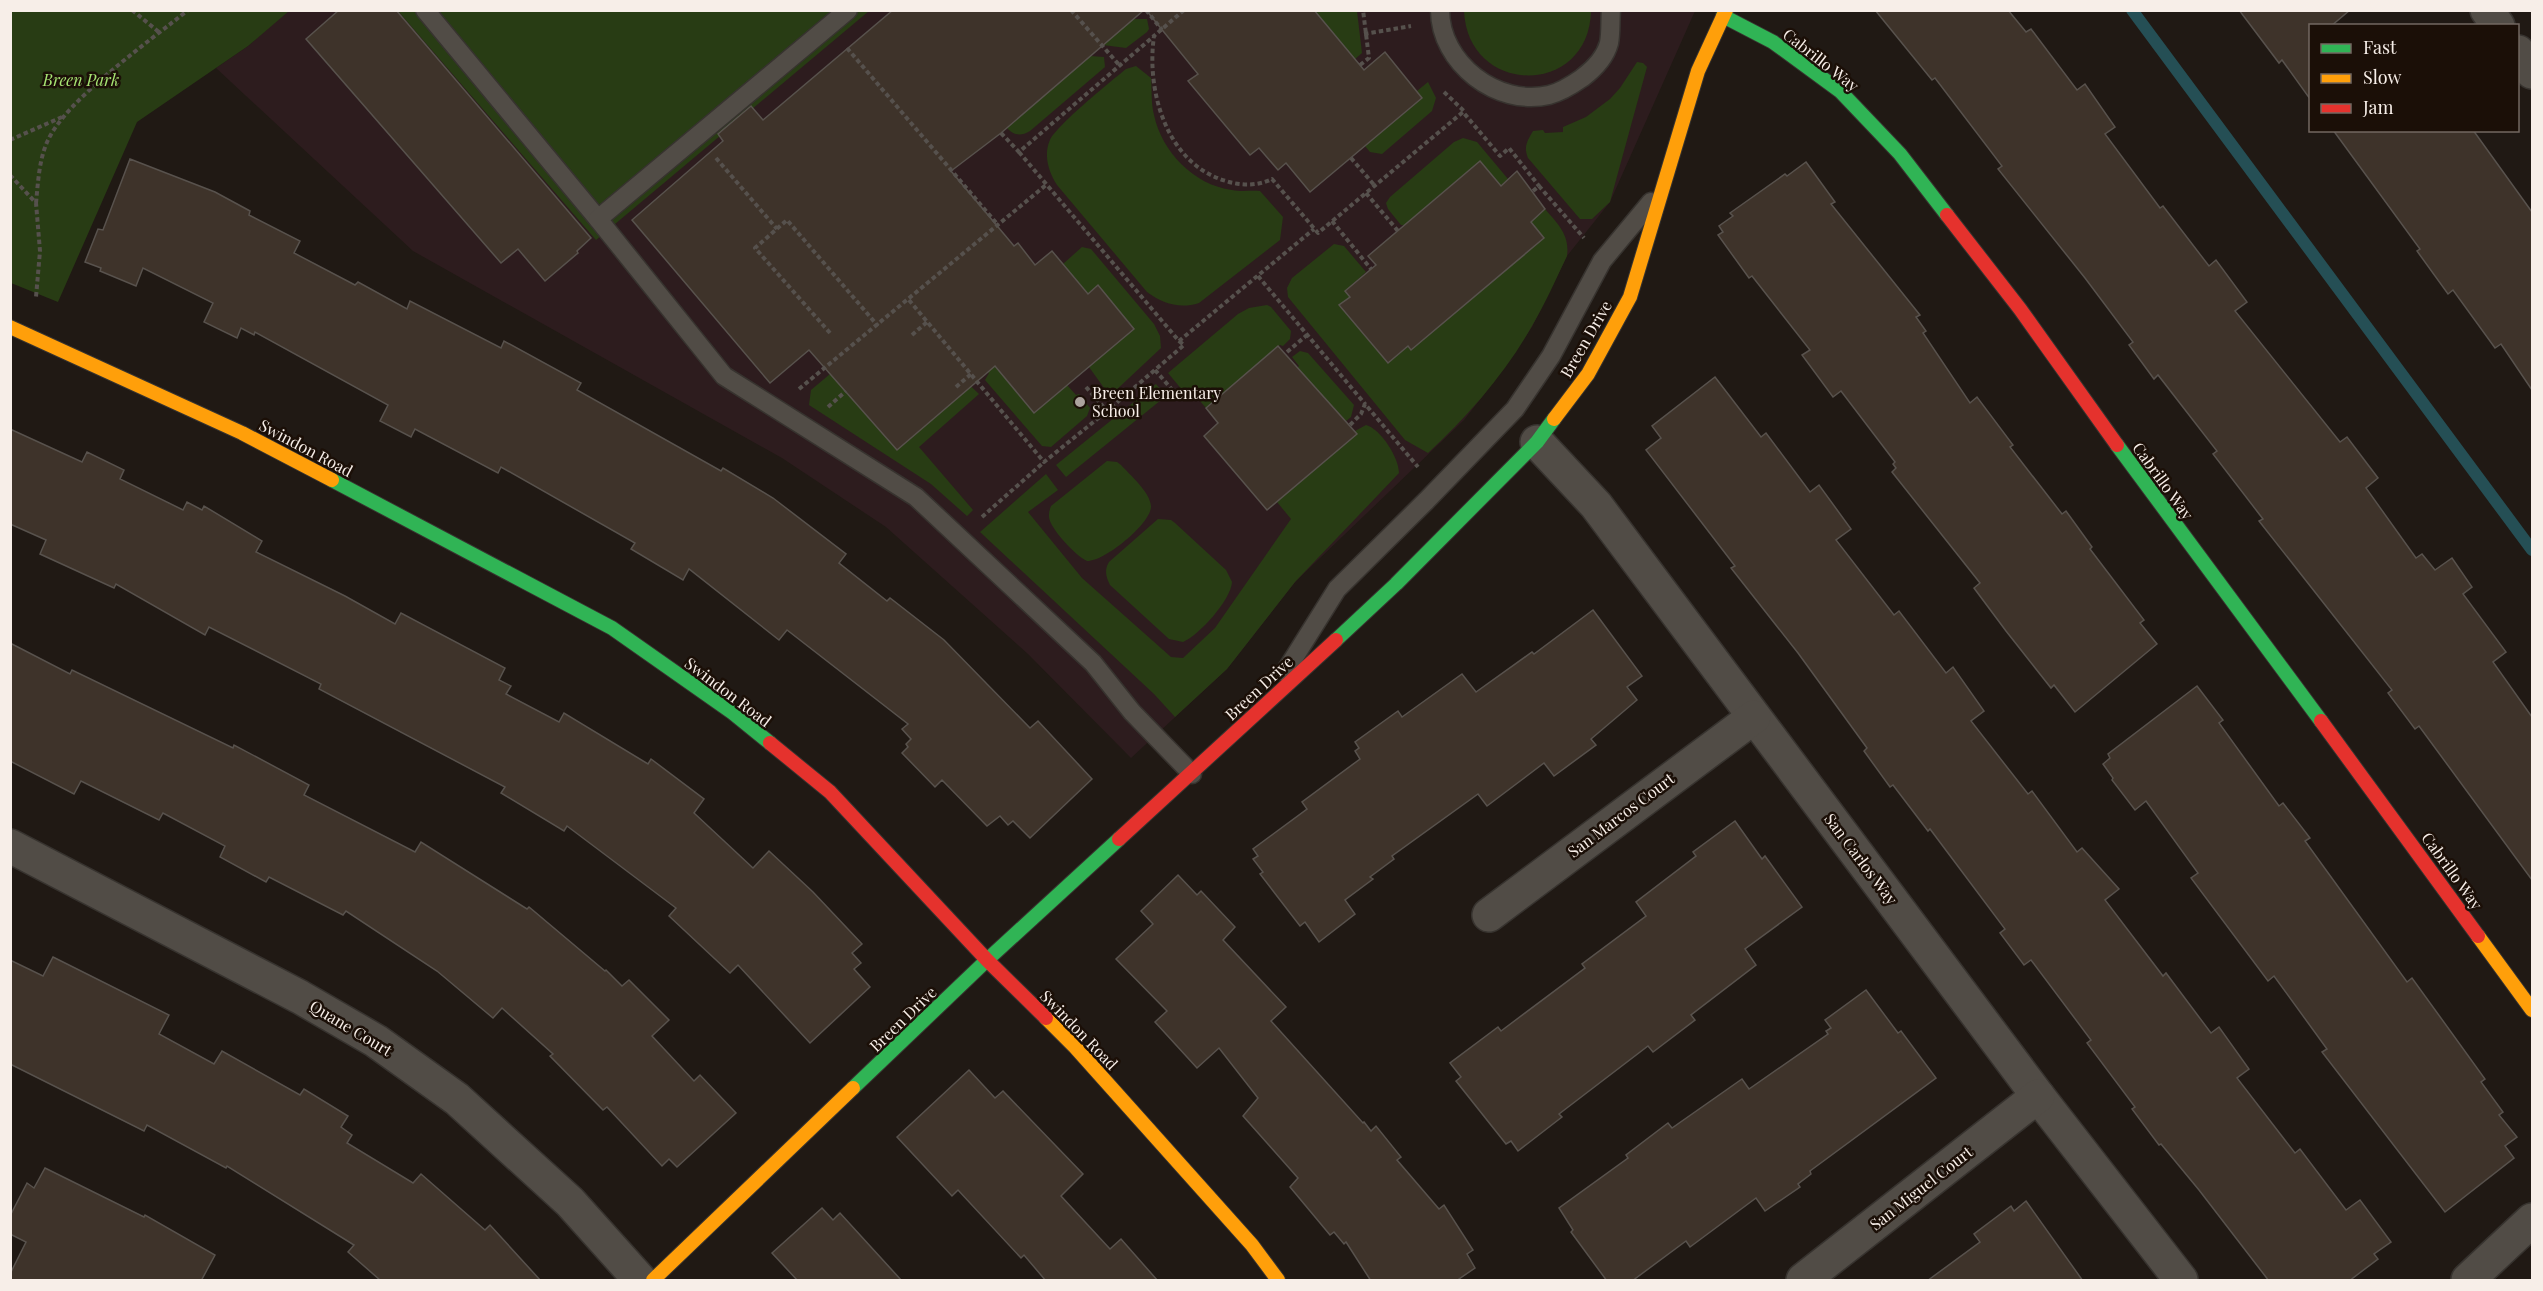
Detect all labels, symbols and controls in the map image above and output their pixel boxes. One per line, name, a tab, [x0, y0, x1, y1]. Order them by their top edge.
street label: Cabrillo Way	[1779, 23, 1863, 96]
legend	[2309, 24, 2519, 132]
text: Fast	[2363, 35, 2397, 59]
text: Slow	[2363, 65, 2401, 89]
park label: Breen Park	[42, 69, 119, 90]
text: Jam	[2362, 95, 2393, 119]
street label: Breen Drive	[1555, 296, 1616, 381]
place label: Breen Elementary School	[1092, 382, 1221, 421]
marker: Breen Elementary School	[1073, 395, 1087, 409]
street label: Swindon Road	[256, 414, 357, 481]
street label: Cabrillo Way	[2128, 438, 2199, 524]
street label: Breen Drive	[1220, 651, 1297, 724]
street label: Swindon Road	[681, 652, 776, 731]
street label: San Marcos Court	[1563, 767, 1679, 862]
street label: San Carlos Way	[1820, 809, 1903, 909]
street label: Cabrillo Way	[2417, 828, 2488, 914]
street label: Breen Drive	[865, 981, 941, 1056]
street label: Swindon Road	[1036, 985, 1123, 1074]
street label: Quane Court	[306, 995, 397, 1061]
street label: San Miguel Court	[1865, 1141, 1977, 1234]

